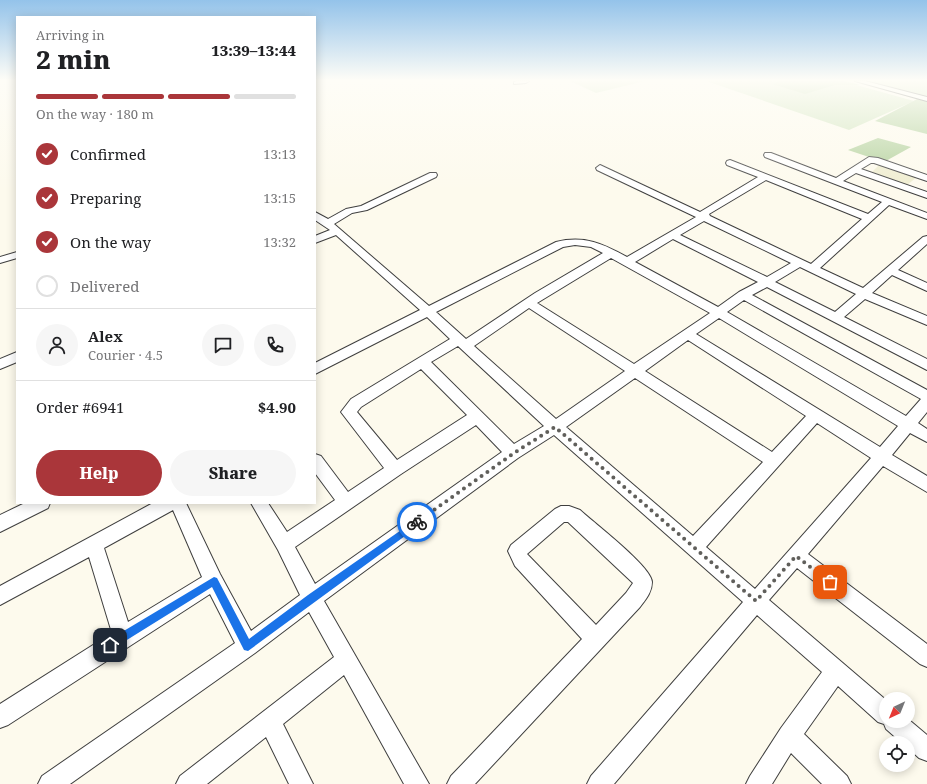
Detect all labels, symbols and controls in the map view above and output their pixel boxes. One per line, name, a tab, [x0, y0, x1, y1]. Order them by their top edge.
text: Arriving in	[36, 26, 105, 44]
text: 13:39–13:44	[211, 40, 296, 60]
text: 2 min	[36, 41, 111, 77]
text: On the way · 180 m	[36, 105, 154, 123]
icon: check	[36, 143, 58, 165]
text: Confirmed	[70, 144, 146, 164]
text: 13:13	[263, 145, 296, 163]
icon: check	[36, 187, 58, 209]
text: Preparing	[70, 188, 141, 208]
text: 13:15	[263, 189, 296, 207]
icon: check	[36, 231, 58, 253]
text: On the way	[70, 232, 151, 252]
text: 13:32	[263, 233, 296, 251]
text: Delivered	[70, 276, 139, 296]
button: person	[36, 324, 78, 366]
button: chat	[202, 324, 244, 366]
button: phone	[254, 324, 296, 366]
text: Alex	[88, 326, 123, 346]
text: Courier · 4.5	[88, 346, 163, 364]
text: Order #6941	[36, 397, 124, 417]
text: $4.90	[258, 397, 296, 417]
button: Help	[36, 450, 162, 496]
button: Share	[170, 450, 296, 496]
courier	[397, 502, 437, 542]
icon: bike	[406, 511, 428, 533]
pin	[813, 565, 847, 599]
icon: bag	[819, 571, 841, 593]
pin	[93, 628, 127, 662]
icon: home	[99, 634, 121, 656]
north arrow	[879, 692, 915, 728]
map controls	[879, 692, 915, 772]
button: locate	[879, 736, 915, 772]

